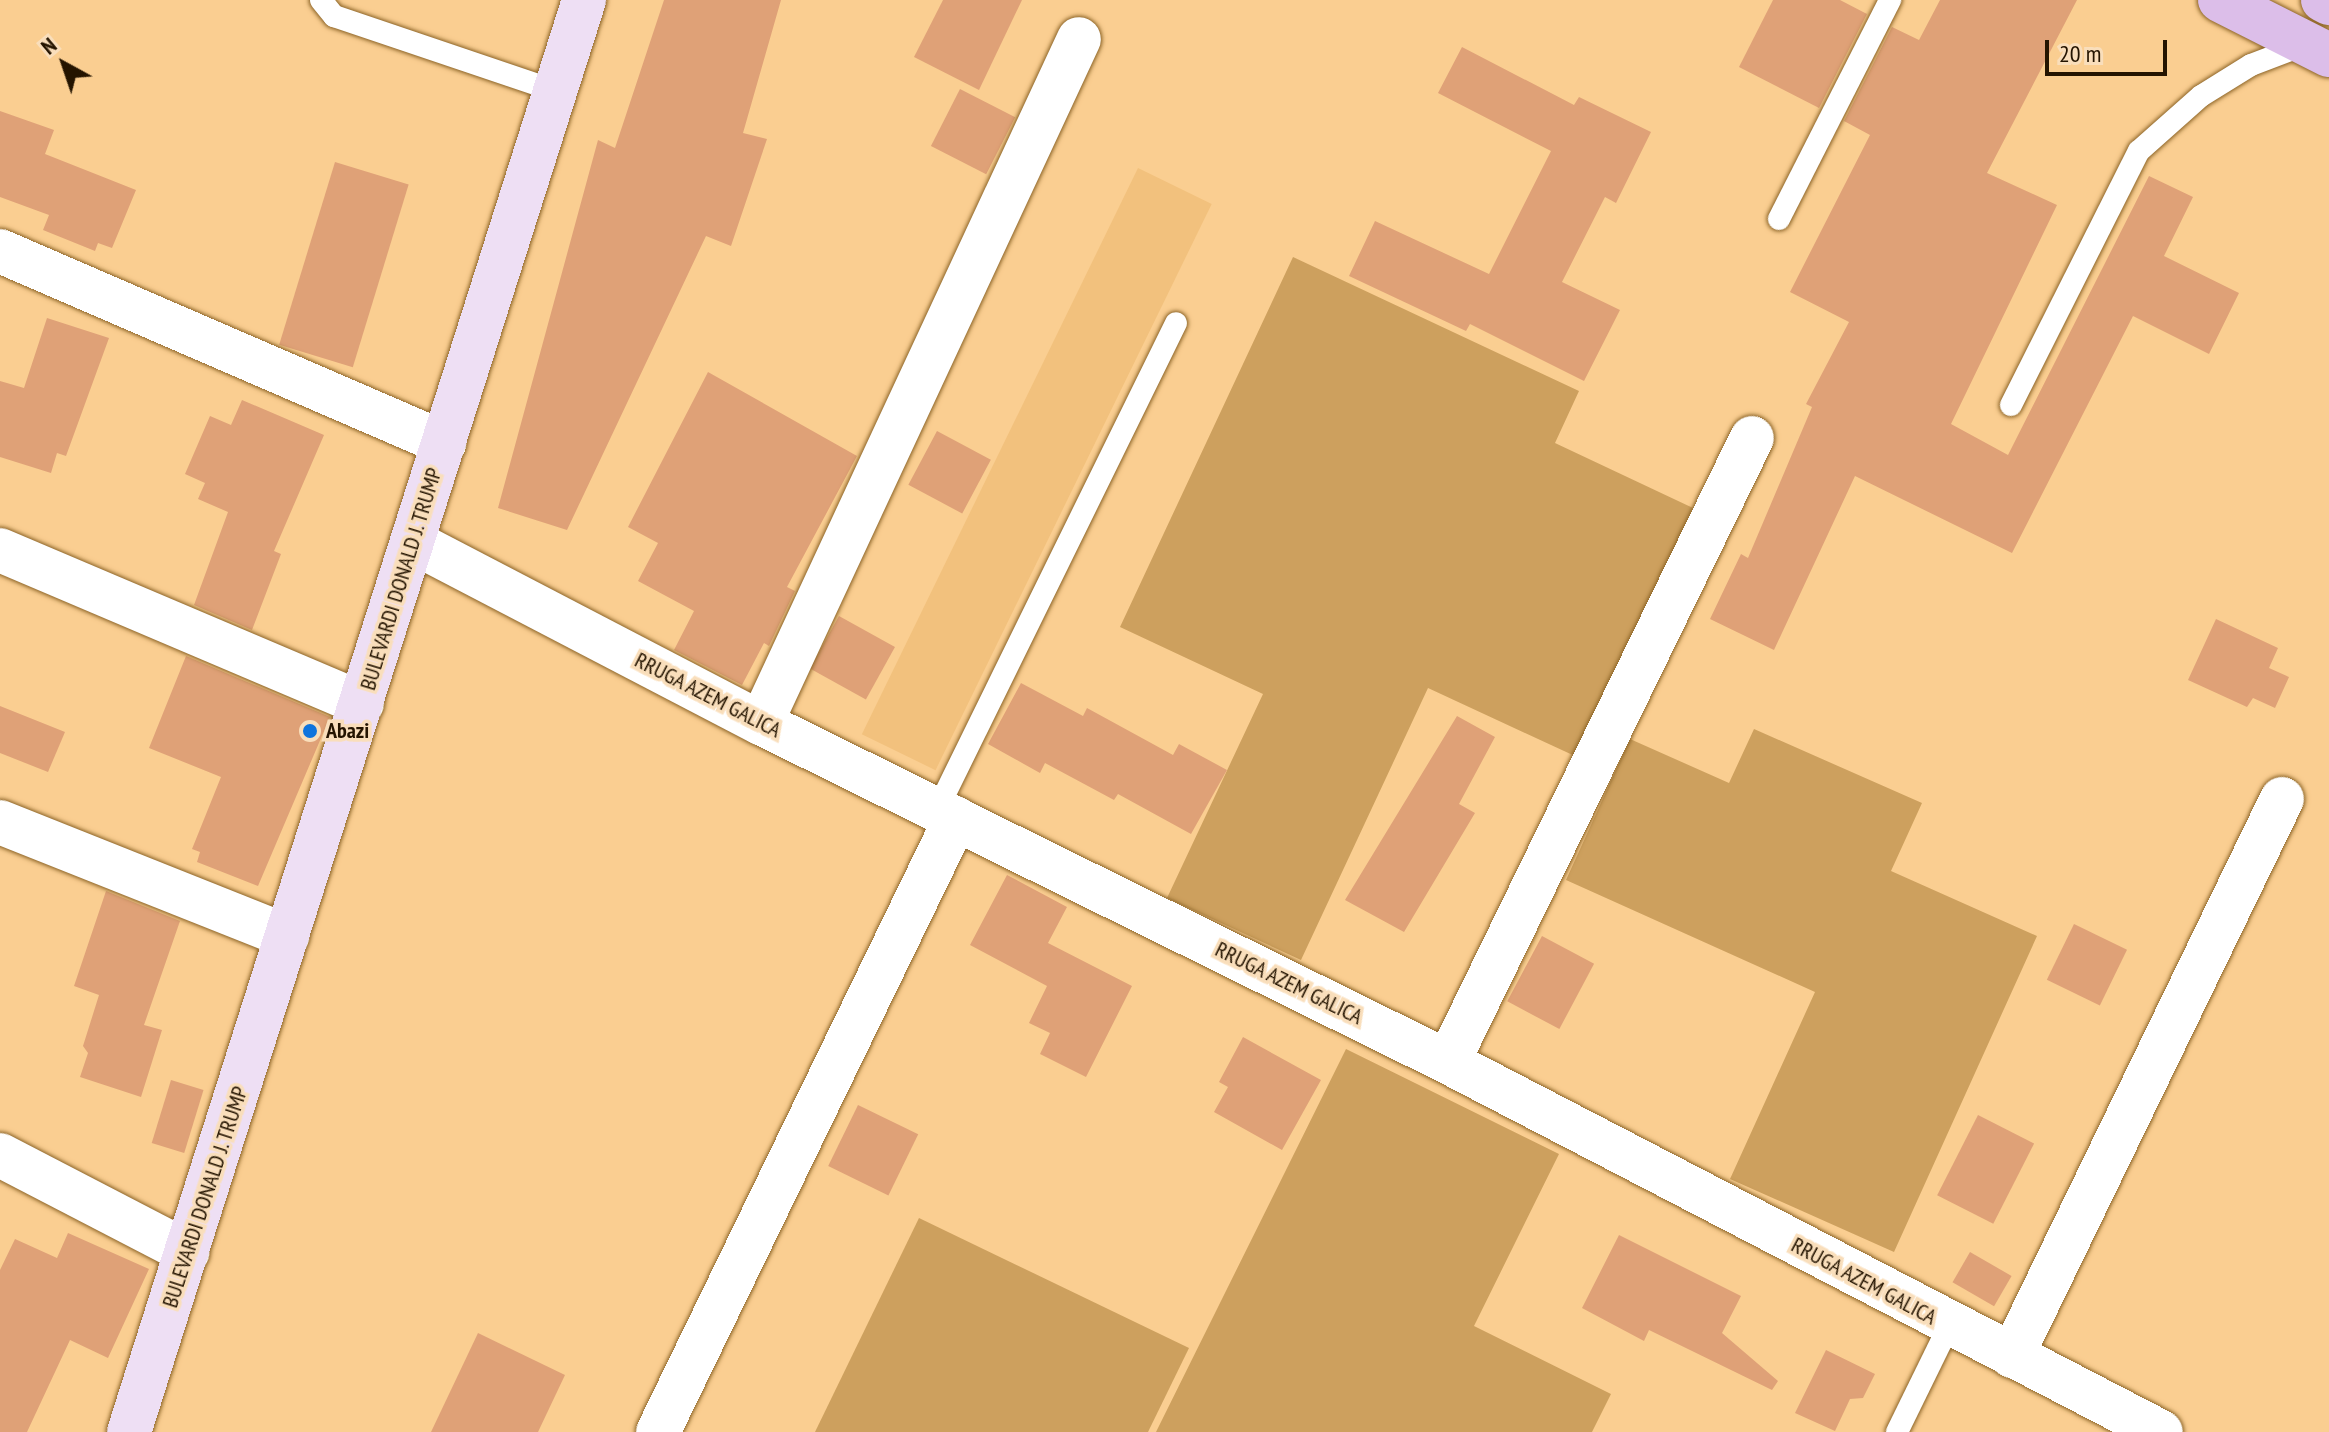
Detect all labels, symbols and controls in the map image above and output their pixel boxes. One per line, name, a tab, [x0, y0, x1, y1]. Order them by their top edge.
north arrow	[24, 24, 104, 104]
scale bar	[2049, 24, 2171, 74]
text: N	[35, 31, 62, 60]
text: 20 m	[2059, 38, 2101, 69]
street label: BULEVARDI DONALD J. TRUMP	[354, 464, 448, 694]
street label: RRUGA AZEM GALICA	[630, 647, 786, 743]
place label: Abazi	[326, 718, 369, 744]
marker: Abazi	[301, 722, 319, 740]
street label: RRUGA AZEM GALICA	[1210, 936, 1368, 1030]
street label: BULEVARDI DONALD J. TRUMP	[156, 1082, 254, 1312]
street label: RRUGA AZEM GALICA	[1786, 1231, 1942, 1331]

